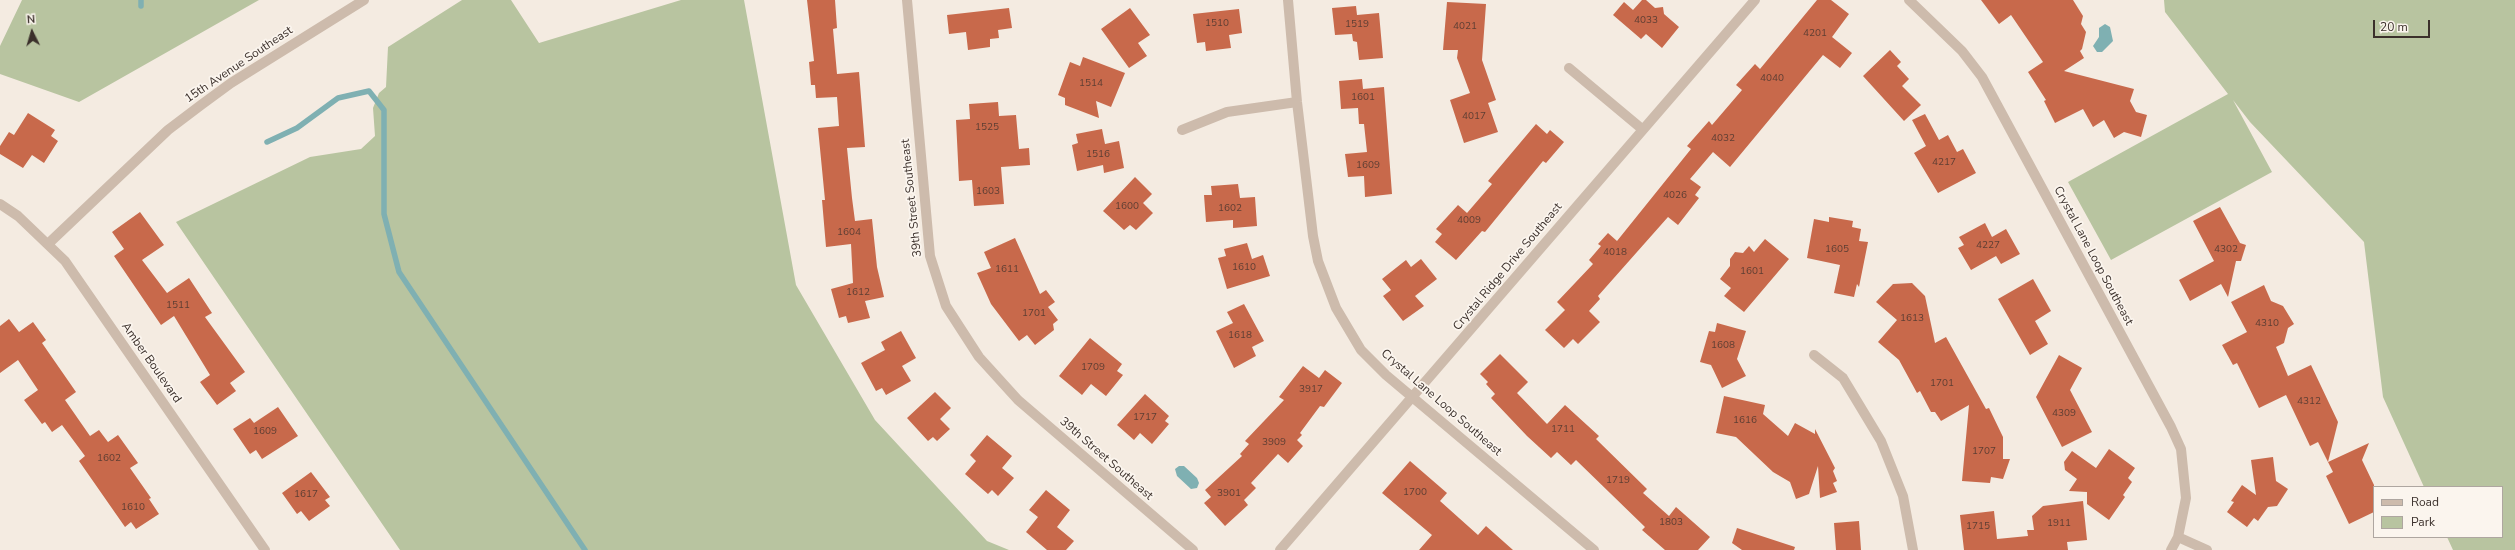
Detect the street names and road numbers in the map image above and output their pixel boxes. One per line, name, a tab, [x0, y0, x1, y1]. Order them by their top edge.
street label: 15th Avenue Southeast	[182, 24, 296, 106]
street label: 39th Street Southeast	[899, 138, 925, 258]
street label: Crystal Lane Loop Southeast	[2050, 184, 2136, 328]
street label: Crystal Ridge Drive Southeast	[1450, 200, 1566, 334]
street label: Amber Boulevard	[118, 320, 184, 406]
street label: Crystal Lane Loop Southeast	[1378, 347, 1504, 459]
street label: 39th Street Southeast	[1056, 415, 1156, 503]

